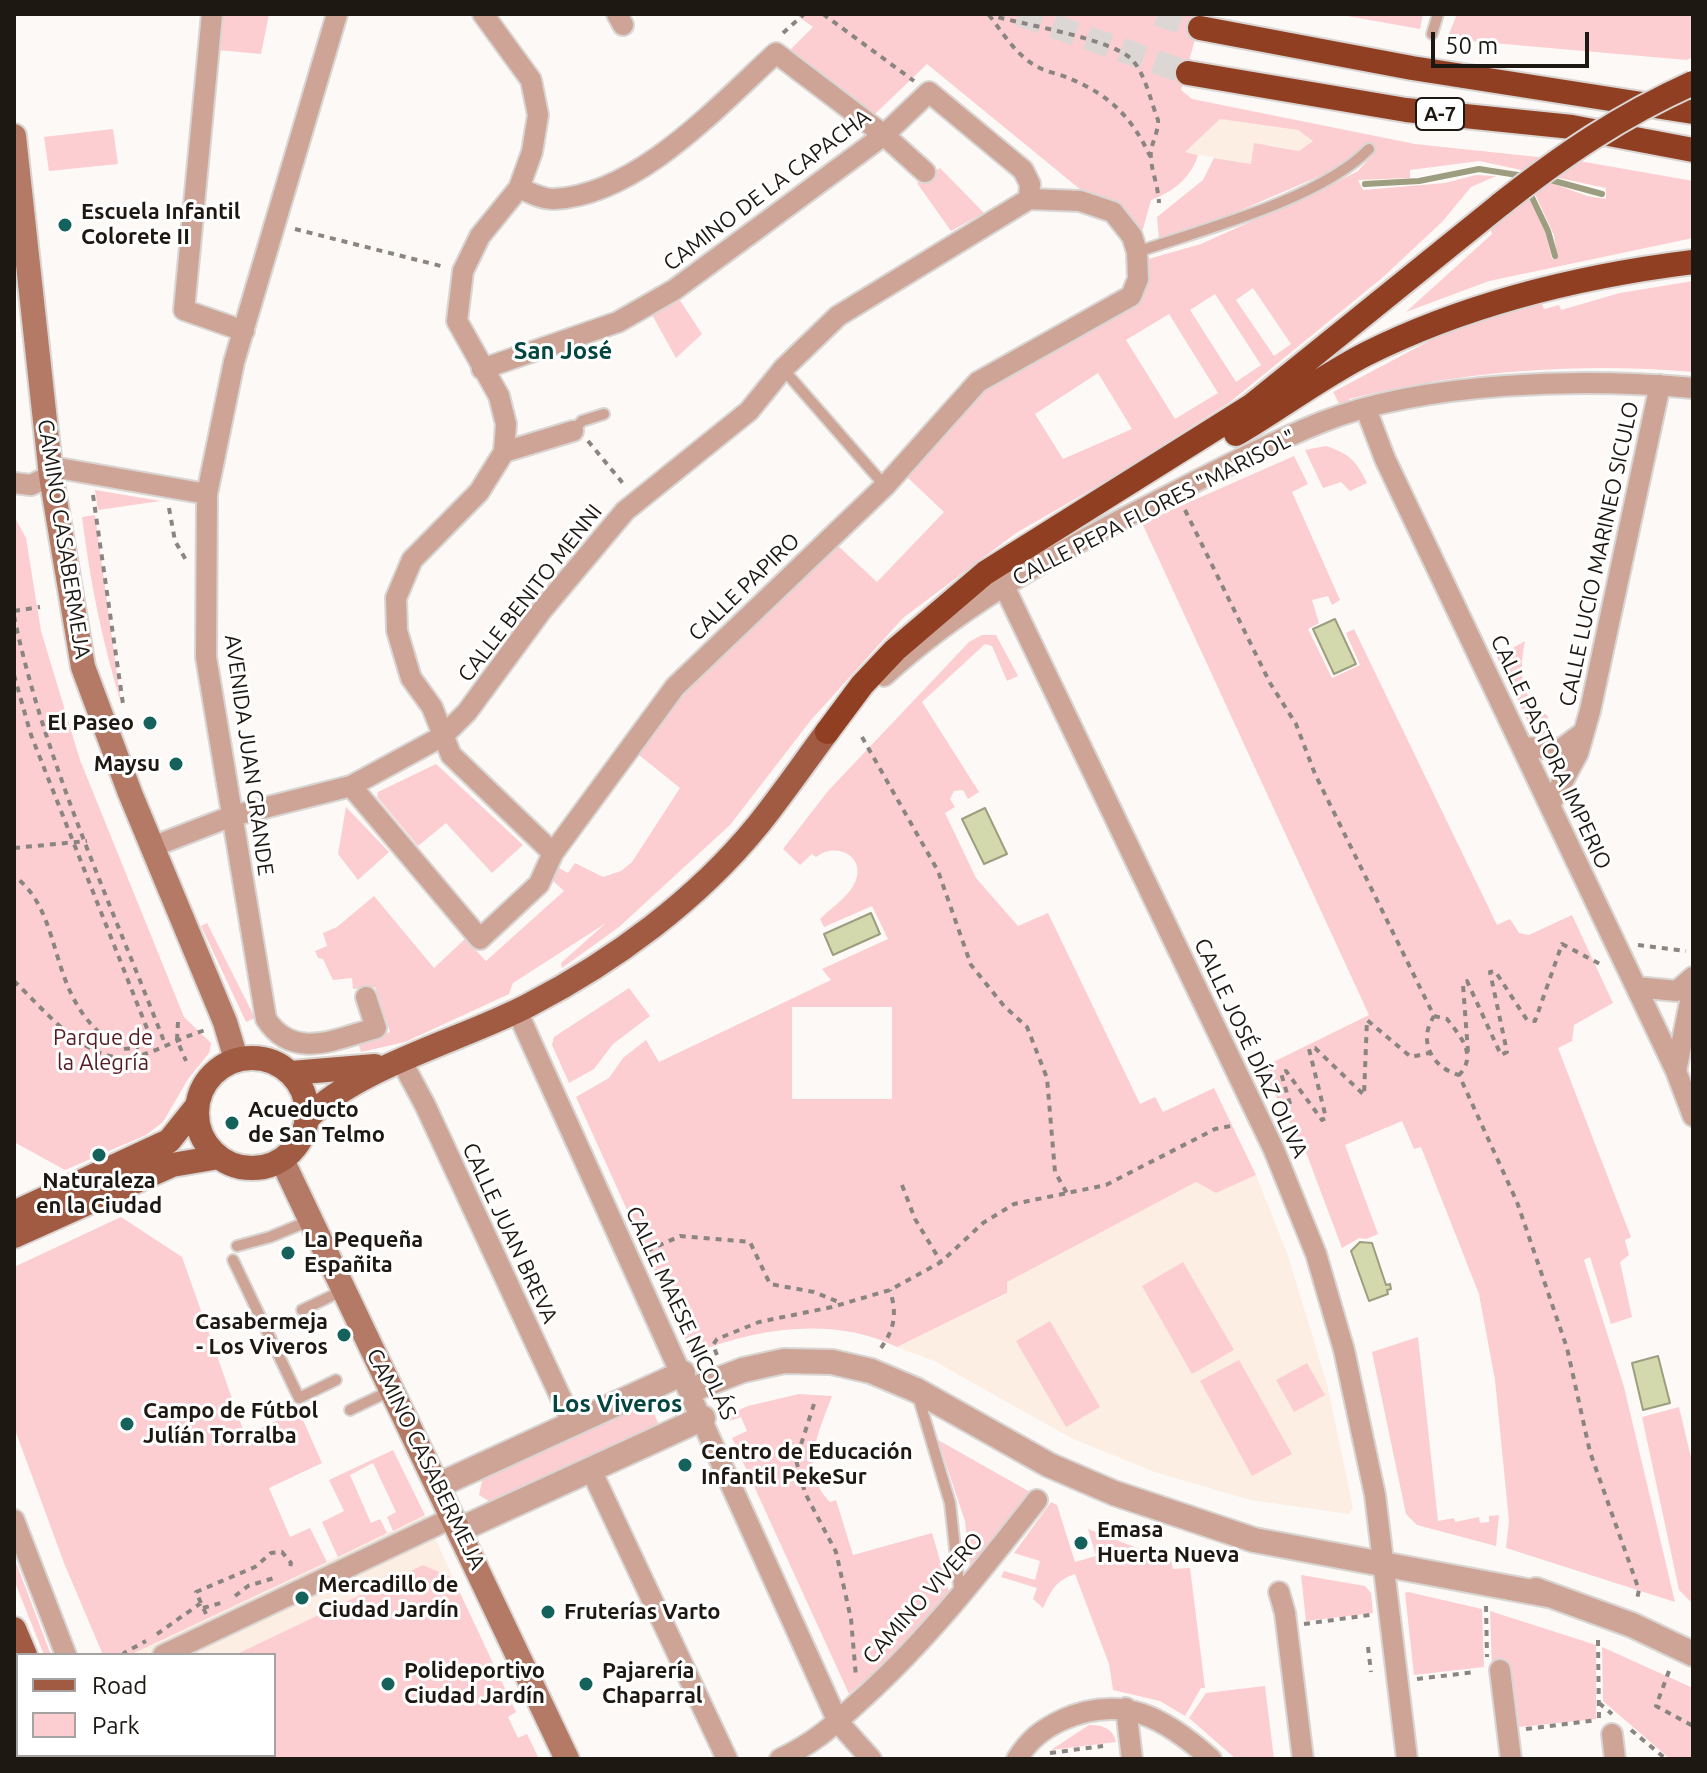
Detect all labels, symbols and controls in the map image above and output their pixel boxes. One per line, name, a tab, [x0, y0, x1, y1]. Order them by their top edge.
scale bar	[1435, 16, 1593, 66]
text: 50 m	[1445, 32, 1498, 59]
road number: A-7	[1416, 98, 1464, 130]
street label: CAMINO DE LA CAPACHA	[658, 103, 876, 277]
place label: Escuela Infantil Colorete II	[81, 199, 240, 250]
marker: Escuela Infantil Colorete II	[56, 216, 74, 234]
district label: San José	[514, 337, 612, 365]
street label: CALLE LUCIO MARINEO SICULO	[1554, 399, 1644, 709]
street label: CAMINO CASABERMEJA	[32, 417, 96, 661]
street label: CALLE PEPA FLORES "MARISOL"	[1008, 425, 1300, 591]
street label: CALLE BENITO MENNI	[452, 499, 608, 687]
street label: CALLE PAPIRO	[683, 527, 805, 647]
street label: CALLE PASTORA IMPERIO	[1485, 631, 1617, 873]
street label: AVENIDA JUAN GRANDE	[219, 633, 279, 877]
place label: El Paseo	[47, 710, 134, 736]
marker: El Paseo	[141, 714, 159, 732]
place label: Maysu	[94, 751, 160, 777]
marker: Maysu	[167, 755, 185, 773]
street label: CALLE JOSÉ DÍAZ OLIVA	[1188, 934, 1314, 1162]
park label: Parque de la Alegría	[53, 1025, 153, 1076]
place label: Acueducto de San Telmo	[248, 1097, 385, 1148]
marker: Acueducto de San Telmo	[223, 1114, 241, 1132]
street label: CALLE JUAN BREVA	[457, 1139, 563, 1327]
marker: Naturaleza en la Ciudad	[90, 1146, 108, 1164]
place label: Naturaleza en la Ciudad	[36, 1168, 162, 1220]
street label: CALLE MAESE NICOLÁS	[620, 1202, 742, 1424]
place label: La Pequeña Españita	[304, 1227, 423, 1278]
marker: La Pequeña Españita	[279, 1244, 297, 1262]
place label: Casabermeja - Los Viveros	[195, 1309, 328, 1360]
marker: Casabermeja - Los Viveros	[335, 1326, 353, 1344]
street label: CAMINO CASABERMEJA	[361, 1344, 491, 1574]
district label: Los Viveros	[552, 1390, 682, 1418]
place label: Campo de Fútbol Julíán Torralba	[143, 1398, 318, 1450]
marker: Campo de Fútbol Julíán Torralba	[118, 1415, 136, 1433]
place label: Centro de Educación Infantil PekeSur	[701, 1439, 913, 1490]
marker: Centro de Educación Infantil PekeSur	[676, 1456, 694, 1474]
place label: Emasa Huerta Nueva	[1097, 1517, 1239, 1568]
street label: CAMINO VIVERO	[857, 1527, 989, 1669]
marker: Emasa Huerta Nueva	[1072, 1534, 1090, 1552]
place label: Mercadillo de Ciudad Jardín	[318, 1572, 459, 1624]
marker: Mercadillo de Ciudad Jardín	[293, 1589, 311, 1607]
place label: Fruterías Varto	[564, 1599, 720, 1625]
marker: Fruterías Varto	[539, 1603, 557, 1621]
legend	[16, 1653, 276, 1757]
place label: Polideportivo Ciudad Jardín	[404, 1658, 545, 1710]
place label: Pajarería Chaparral	[602, 1658, 703, 1710]
text: Road	[92, 1672, 147, 1699]
marker: Polideportivo Ciudad Jardín	[379, 1675, 397, 1693]
marker: Pajarería Chaparral	[577, 1675, 595, 1693]
text: Park	[92, 1712, 140, 1739]

